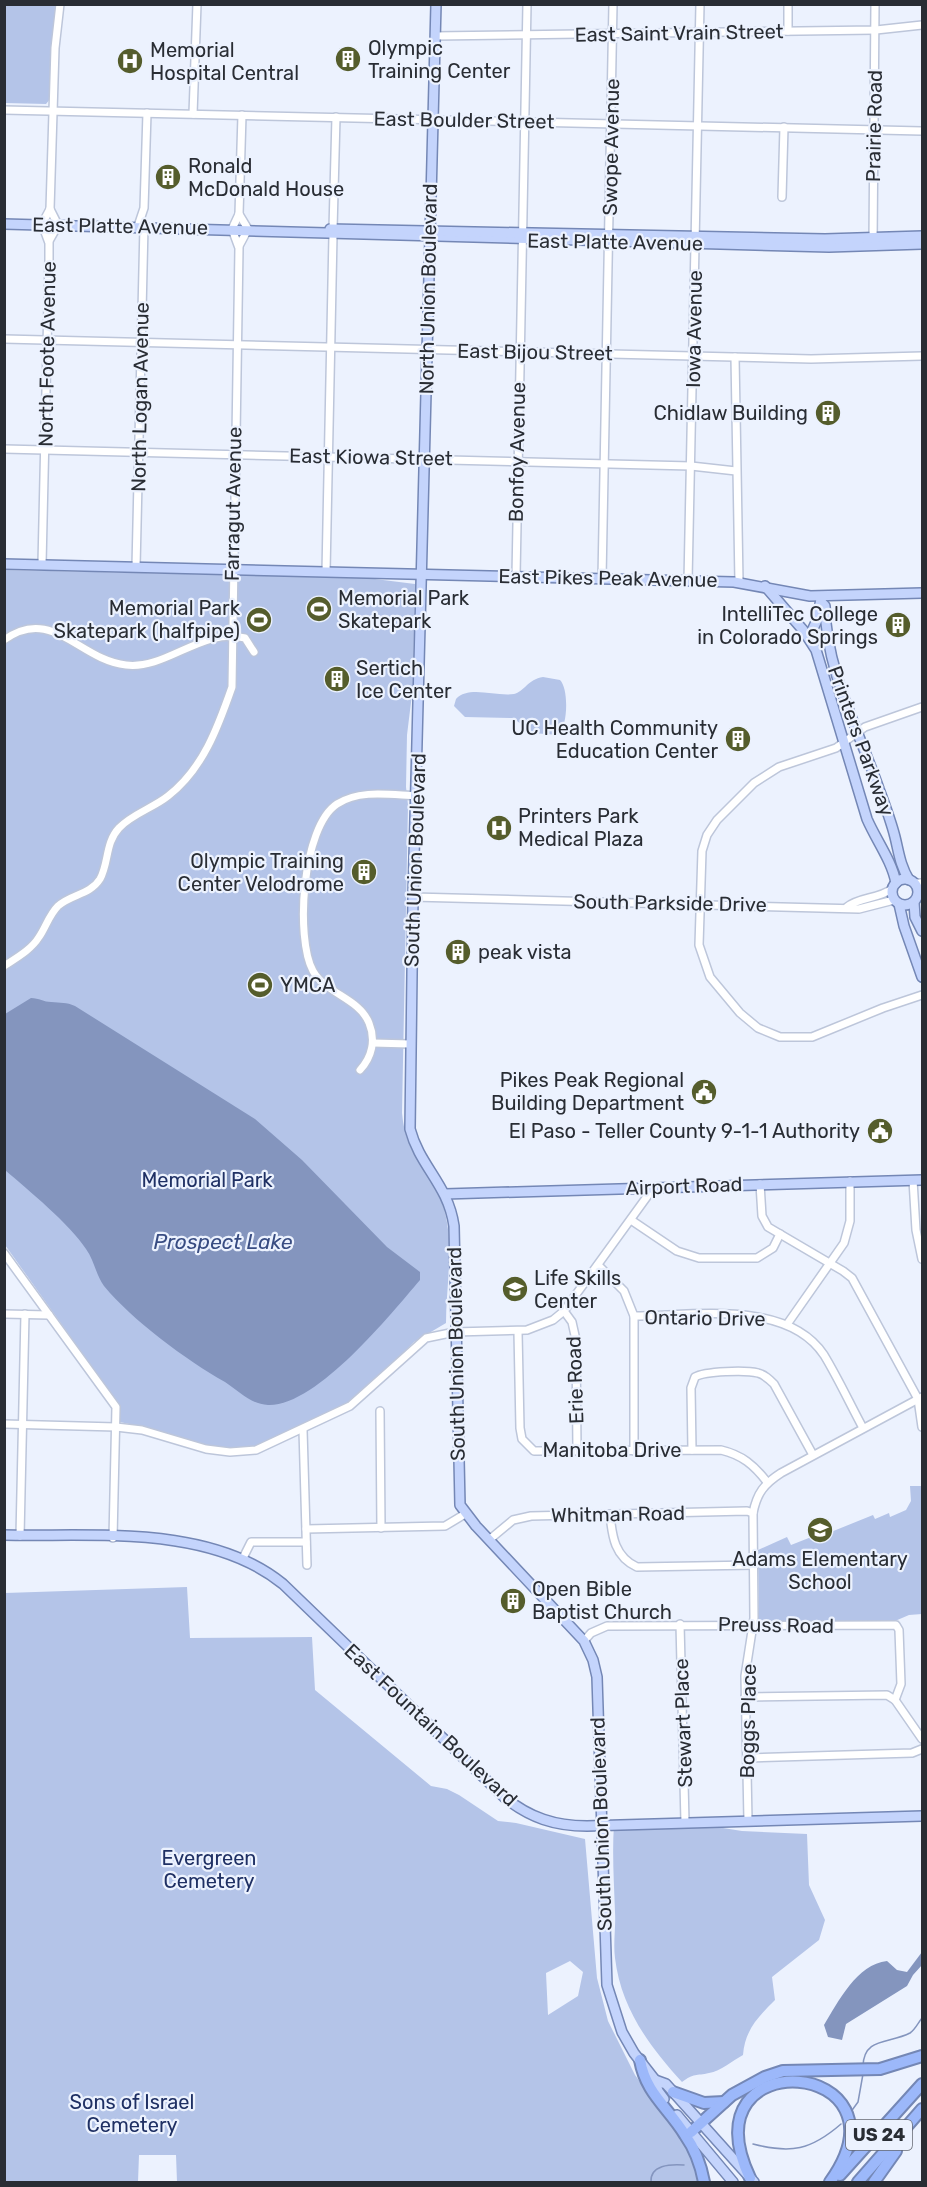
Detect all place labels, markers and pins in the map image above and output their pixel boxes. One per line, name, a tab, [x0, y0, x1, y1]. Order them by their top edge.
place label: Olympic Training Center	[368, 36, 511, 83]
place label: Memorial Hospital Central	[150, 38, 299, 85]
building icon: Olympic Training Center	[333, 44, 363, 74]
hospital icon: Memorial Hospital Central	[115, 46, 145, 76]
place label: Ronald McDonald House	[188, 154, 344, 201]
building icon: Ronald McDonald House	[153, 162, 183, 192]
building icon: Chidlaw Building	[813, 398, 843, 428]
place label: Chidlaw Building	[654, 401, 808, 425]
place label: Memorial Park Skatepark	[338, 586, 470, 633]
sports icon: Memorial Park Skatepark	[304, 594, 334, 624]
place label: Memorial Park Skatepark (halfpipe)	[54, 596, 241, 643]
place label: IntelliTec College in Colorado Springs	[697, 602, 878, 649]
sports icon: Memorial Park Skatepark (halfpipe)	[244, 605, 274, 635]
building icon: IntelliTec College in Colorado Springs	[883, 610, 913, 640]
place label: Sertich Ice Center	[356, 656, 452, 703]
building icon: Sertich Ice Center	[322, 664, 352, 694]
place label: UC Health Community Education Center	[511, 716, 718, 763]
building icon: UC Health Community Education Center	[723, 724, 753, 754]
place label: Printers Park Medical Plaza	[518, 804, 644, 851]
hospital icon: Printers Park Medical Plaza	[484, 813, 514, 843]
place label: Olympic Training Center Velodrome	[178, 849, 344, 896]
building icon: Olympic Training Center Velodrome	[349, 857, 379, 887]
building icon: peak vista	[443, 937, 473, 967]
place label: peak vista	[478, 940, 572, 964]
sports icon: YMCA	[245, 970, 275, 1000]
place label: YMCA	[280, 973, 335, 997]
place label: Pikes Peak Regional Building Department	[491, 1068, 684, 1115]
public building icon: Pikes Peak Regional Building Department	[689, 1077, 719, 1107]
public building icon: El Paso - Teller County 9-1-1 Authority	[865, 1116, 895, 1146]
place label: El Paso - Teller County 9-1-1 Authority	[509, 1119, 860, 1143]
place label: Life Skills Center	[534, 1266, 621, 1313]
school or university icon: Life Skills Center	[500, 1274, 530, 1304]
school or university icon: Adams Elementary School	[805, 1515, 835, 1545]
place label: Adams Elementary School	[732, 1547, 908, 1594]
place label: Open Bible Baptist Church	[532, 1577, 672, 1624]
building icon: Open Bible Baptist Church	[498, 1586, 528, 1616]

